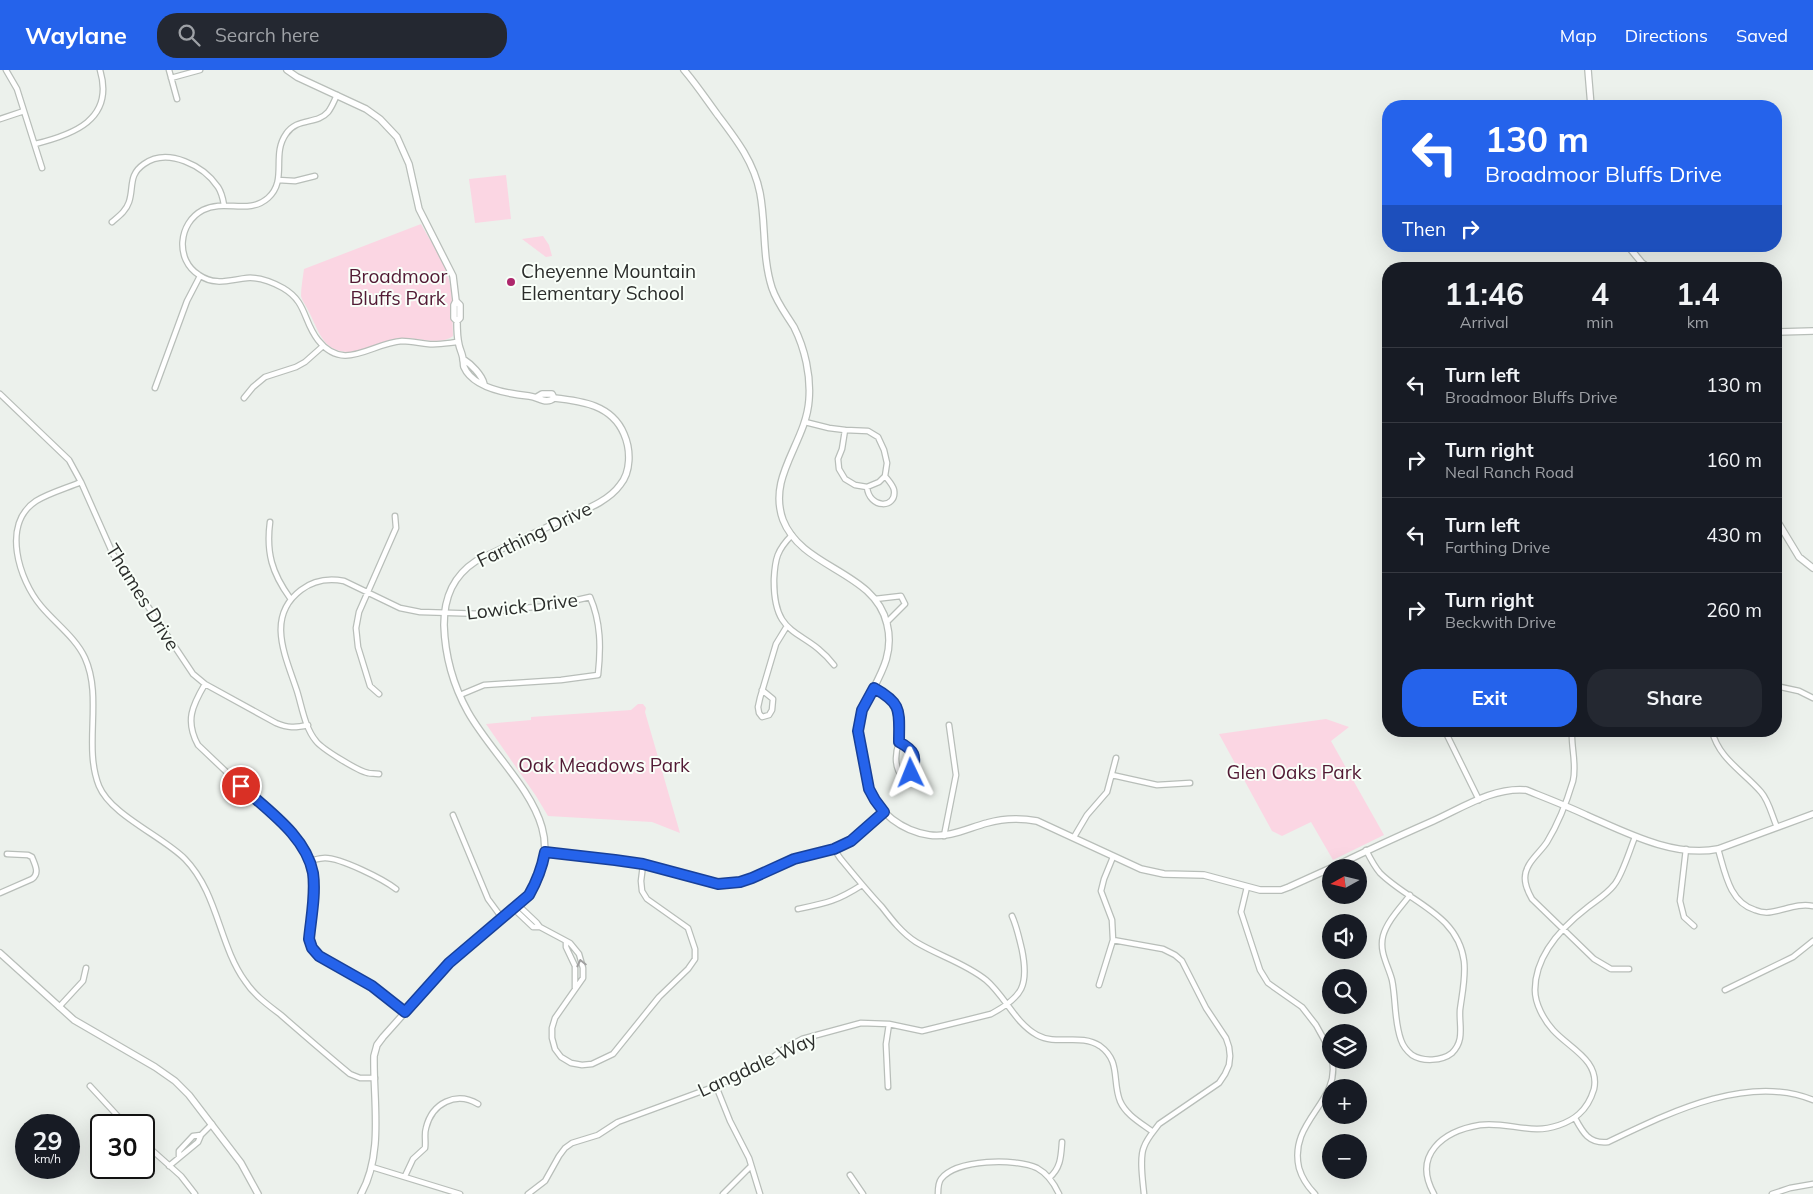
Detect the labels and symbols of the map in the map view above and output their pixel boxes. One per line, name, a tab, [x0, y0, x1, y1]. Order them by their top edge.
place label: Cheyenne Mountain Elementary School	[521, 259, 696, 305]
park label: Broadmoor Bluffs Park	[349, 264, 447, 310]
marker: Cheyenne Mountain Elementary School	[505, 276, 517, 288]
street label: Farthing Drive	[473, 496, 595, 572]
street label: Thames Drive	[101, 539, 185, 655]
street label: Lowick Drive	[465, 587, 579, 625]
position arrow	[884, 746, 936, 798]
park label: Oak Meadows Park	[518, 753, 690, 777]
park label: Glen Oaks Park	[1227, 760, 1362, 784]
pin	[220, 765, 262, 807]
north arrow	[1322, 859, 1368, 904]
one-way arrow	[576, 959, 587, 968]
street label: Langdale Way	[694, 1026, 820, 1102]
speed limit sign: 30	[90, 1114, 155, 1179]

